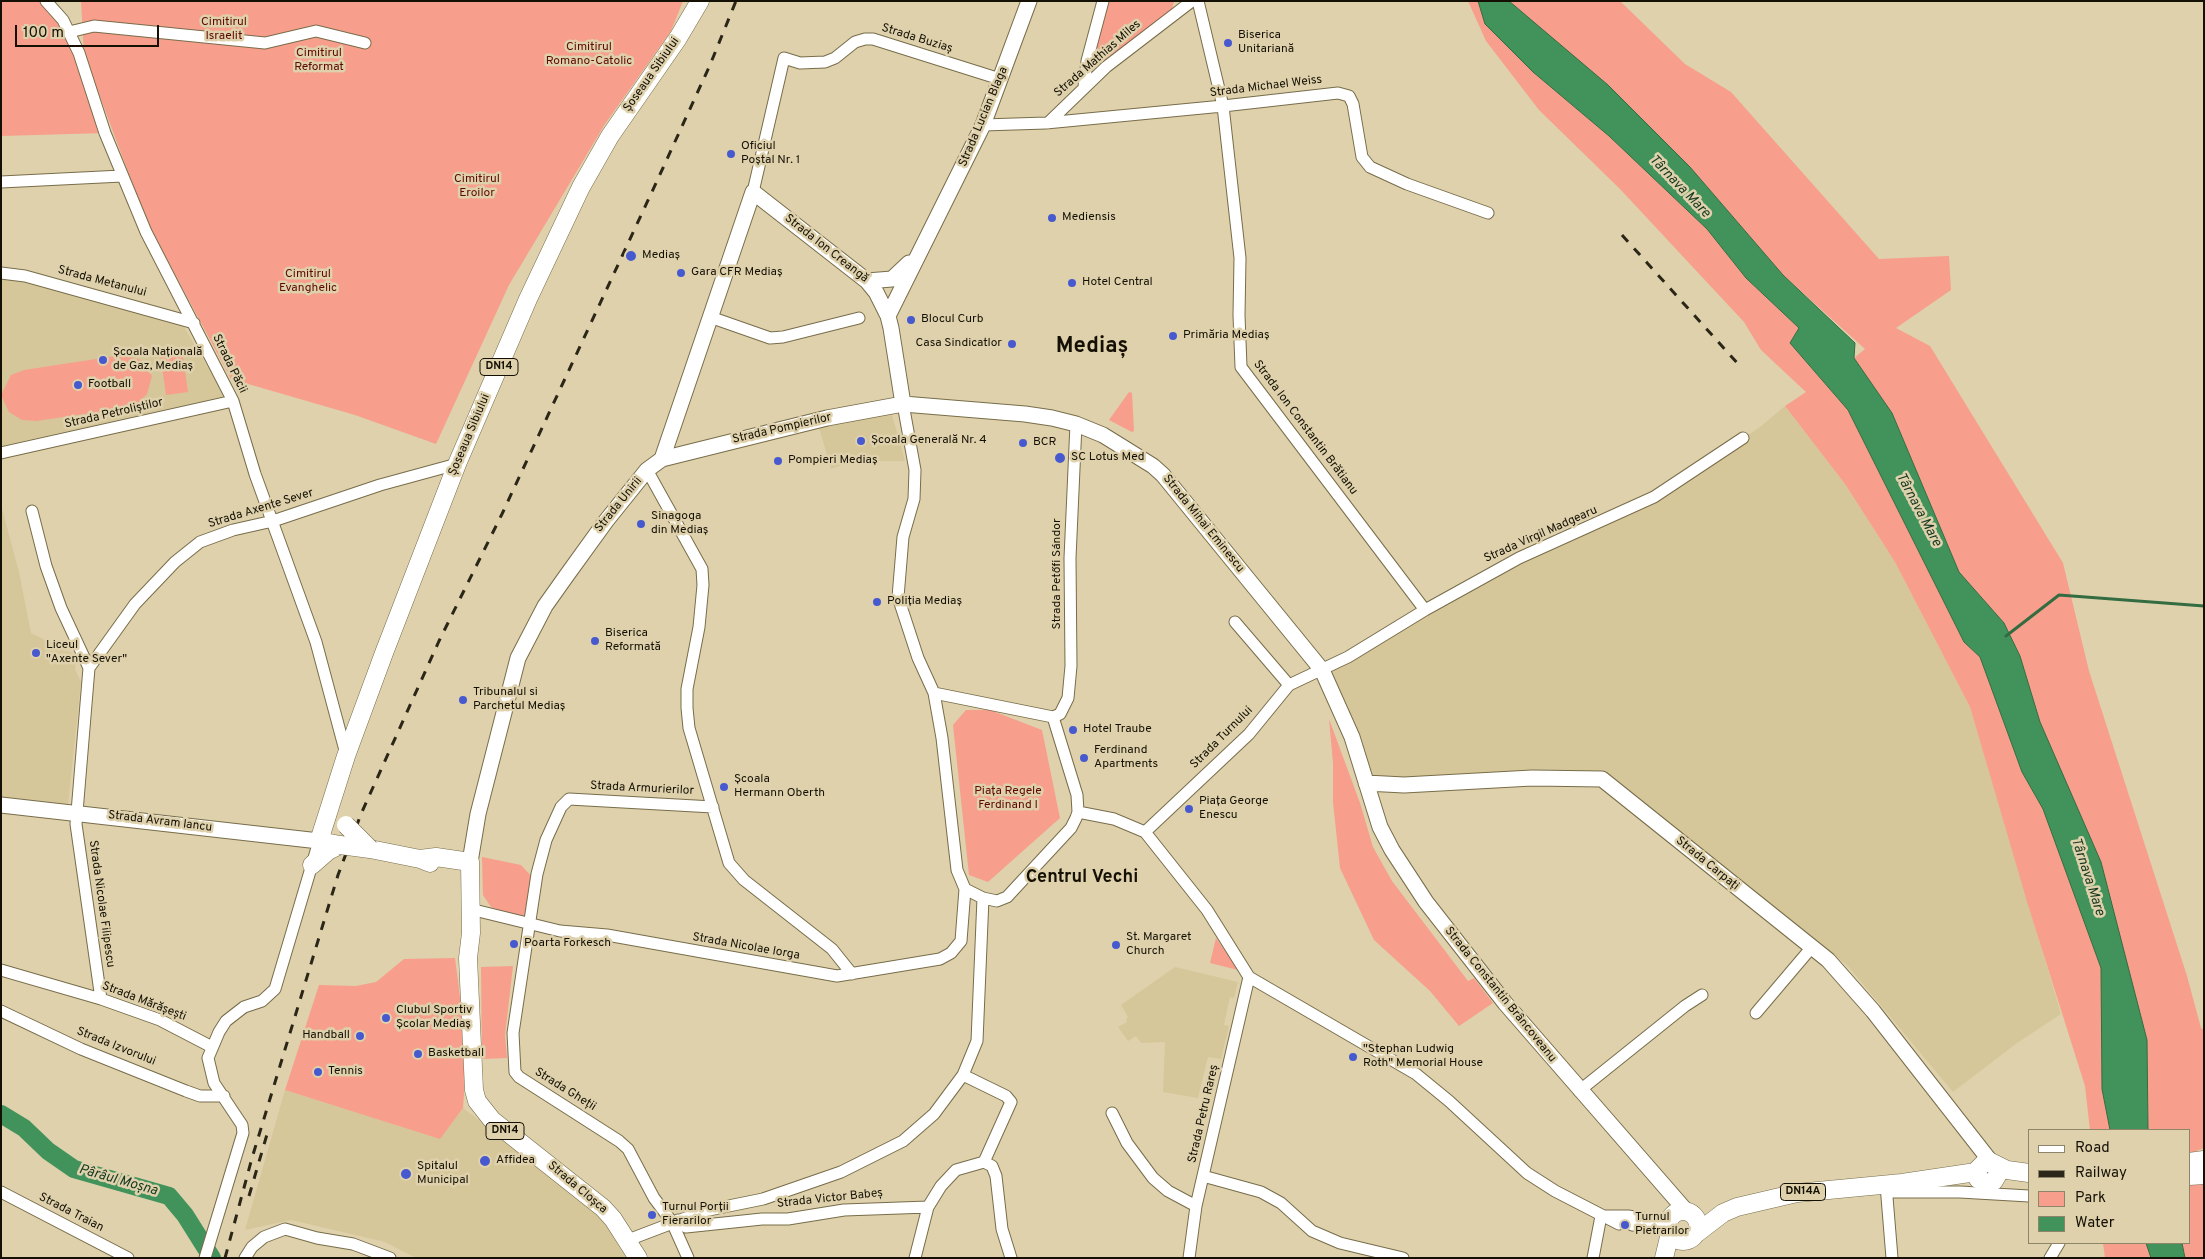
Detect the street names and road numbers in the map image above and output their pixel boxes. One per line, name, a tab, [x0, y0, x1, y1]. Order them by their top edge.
street label: Strada Mathias Miles	[1052, 17, 1144, 101]
street label: Strada Buziaș	[880, 21, 954, 57]
street label: Șoseaua Sibiului	[621, 35, 683, 115]
street label: Strada Lucian Blaga	[956, 65, 1012, 169]
street label: Strada Michael Weiss	[1209, 73, 1323, 101]
street label: Strada Ion Creangă	[781, 212, 871, 286]
street label: Strada Metanului	[56, 263, 148, 301]
street label: Strada Păcii	[209, 332, 249, 396]
road number: DN14	[480, 358, 518, 376]
street label: Strada Ion Constantin Brătianu	[1250, 358, 1360, 498]
street label: Șoseaua Sibiului	[446, 392, 494, 478]
street label: Strada Petroliștilor	[63, 396, 165, 432]
street label: Strada Pompierilor	[731, 411, 833, 447]
street label: Strada Mihai Eminescu	[1159, 472, 1247, 576]
street label: Strada Unirii	[592, 475, 646, 535]
street label: Strada Axente Sever	[207, 486, 315, 532]
street label: Strada Virgil Madgearu	[1482, 504, 1600, 566]
street label: Strada Petőfi Sándor	[1051, 518, 1065, 630]
street label: Strada Turnului	[1188, 704, 1256, 772]
street label: Strada Armurierilor	[590, 779, 694, 799]
street label: Strada Avram Iancu	[107, 808, 213, 836]
street label: Strada Carpați	[1672, 834, 1742, 894]
street label: Strada Nicolae Filipescu	[85, 839, 117, 969]
street label: Strada Constantin Brâncoveanu	[1441, 924, 1559, 1066]
street label: Strada Nicolae Iorga	[691, 930, 801, 964]
street label: Strada Mărășești	[100, 979, 188, 1025]
street label: Strada Izvorului	[74, 1025, 158, 1069]
street label: Strada Petru Rareș	[1186, 1063, 1222, 1165]
street label: Strada Gheții	[532, 1065, 598, 1115]
road number: DN14	[486, 1122, 524, 1140]
street label: Strada Cloșca	[544, 1159, 610, 1217]
road number: DN14A	[1780, 1184, 1826, 1200]
street label: Strada Victor Babeș	[776, 1186, 884, 1212]
street label: Strada Traian	[36, 1190, 106, 1236]

